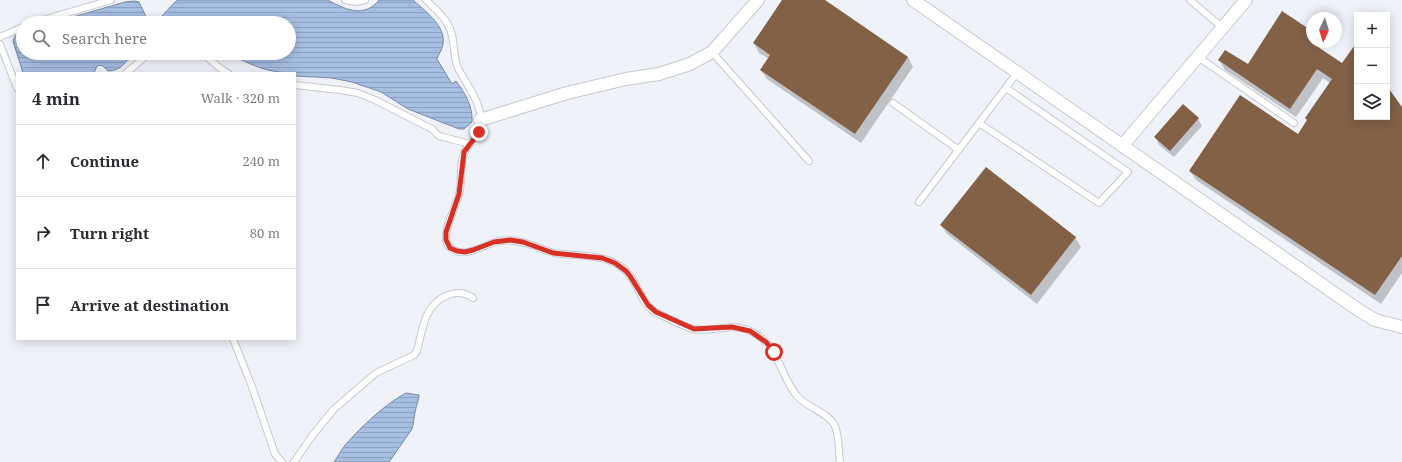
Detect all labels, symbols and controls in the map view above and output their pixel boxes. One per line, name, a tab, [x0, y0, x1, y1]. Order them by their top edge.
north arrow	[1306, 12, 1342, 48]
map controls	[1354, 12, 1390, 120]
button: +	[1354, 12, 1390, 48]
search box	[16, 16, 296, 60]
icon: search	[30, 27, 52, 49]
text: Search here	[62, 28, 147, 48]
button: −	[1354, 48, 1390, 84]
button: layers	[1354, 84, 1390, 120]
text: 4 min	[32, 87, 80, 110]
text: Walk · 320 m	[201, 89, 280, 107]
route end	[470, 123, 488, 141]
icon: ahead	[32, 150, 54, 172]
text: Continue	[70, 151, 139, 171]
text: 240 m	[243, 152, 280, 170]
icon: right	[32, 222, 54, 244]
text: Turn right	[70, 223, 149, 243]
text: 80 m	[250, 224, 280, 242]
icon: arrive	[32, 294, 54, 316]
text: Arrive at destination	[70, 295, 229, 315]
route start	[765, 343, 783, 361]

